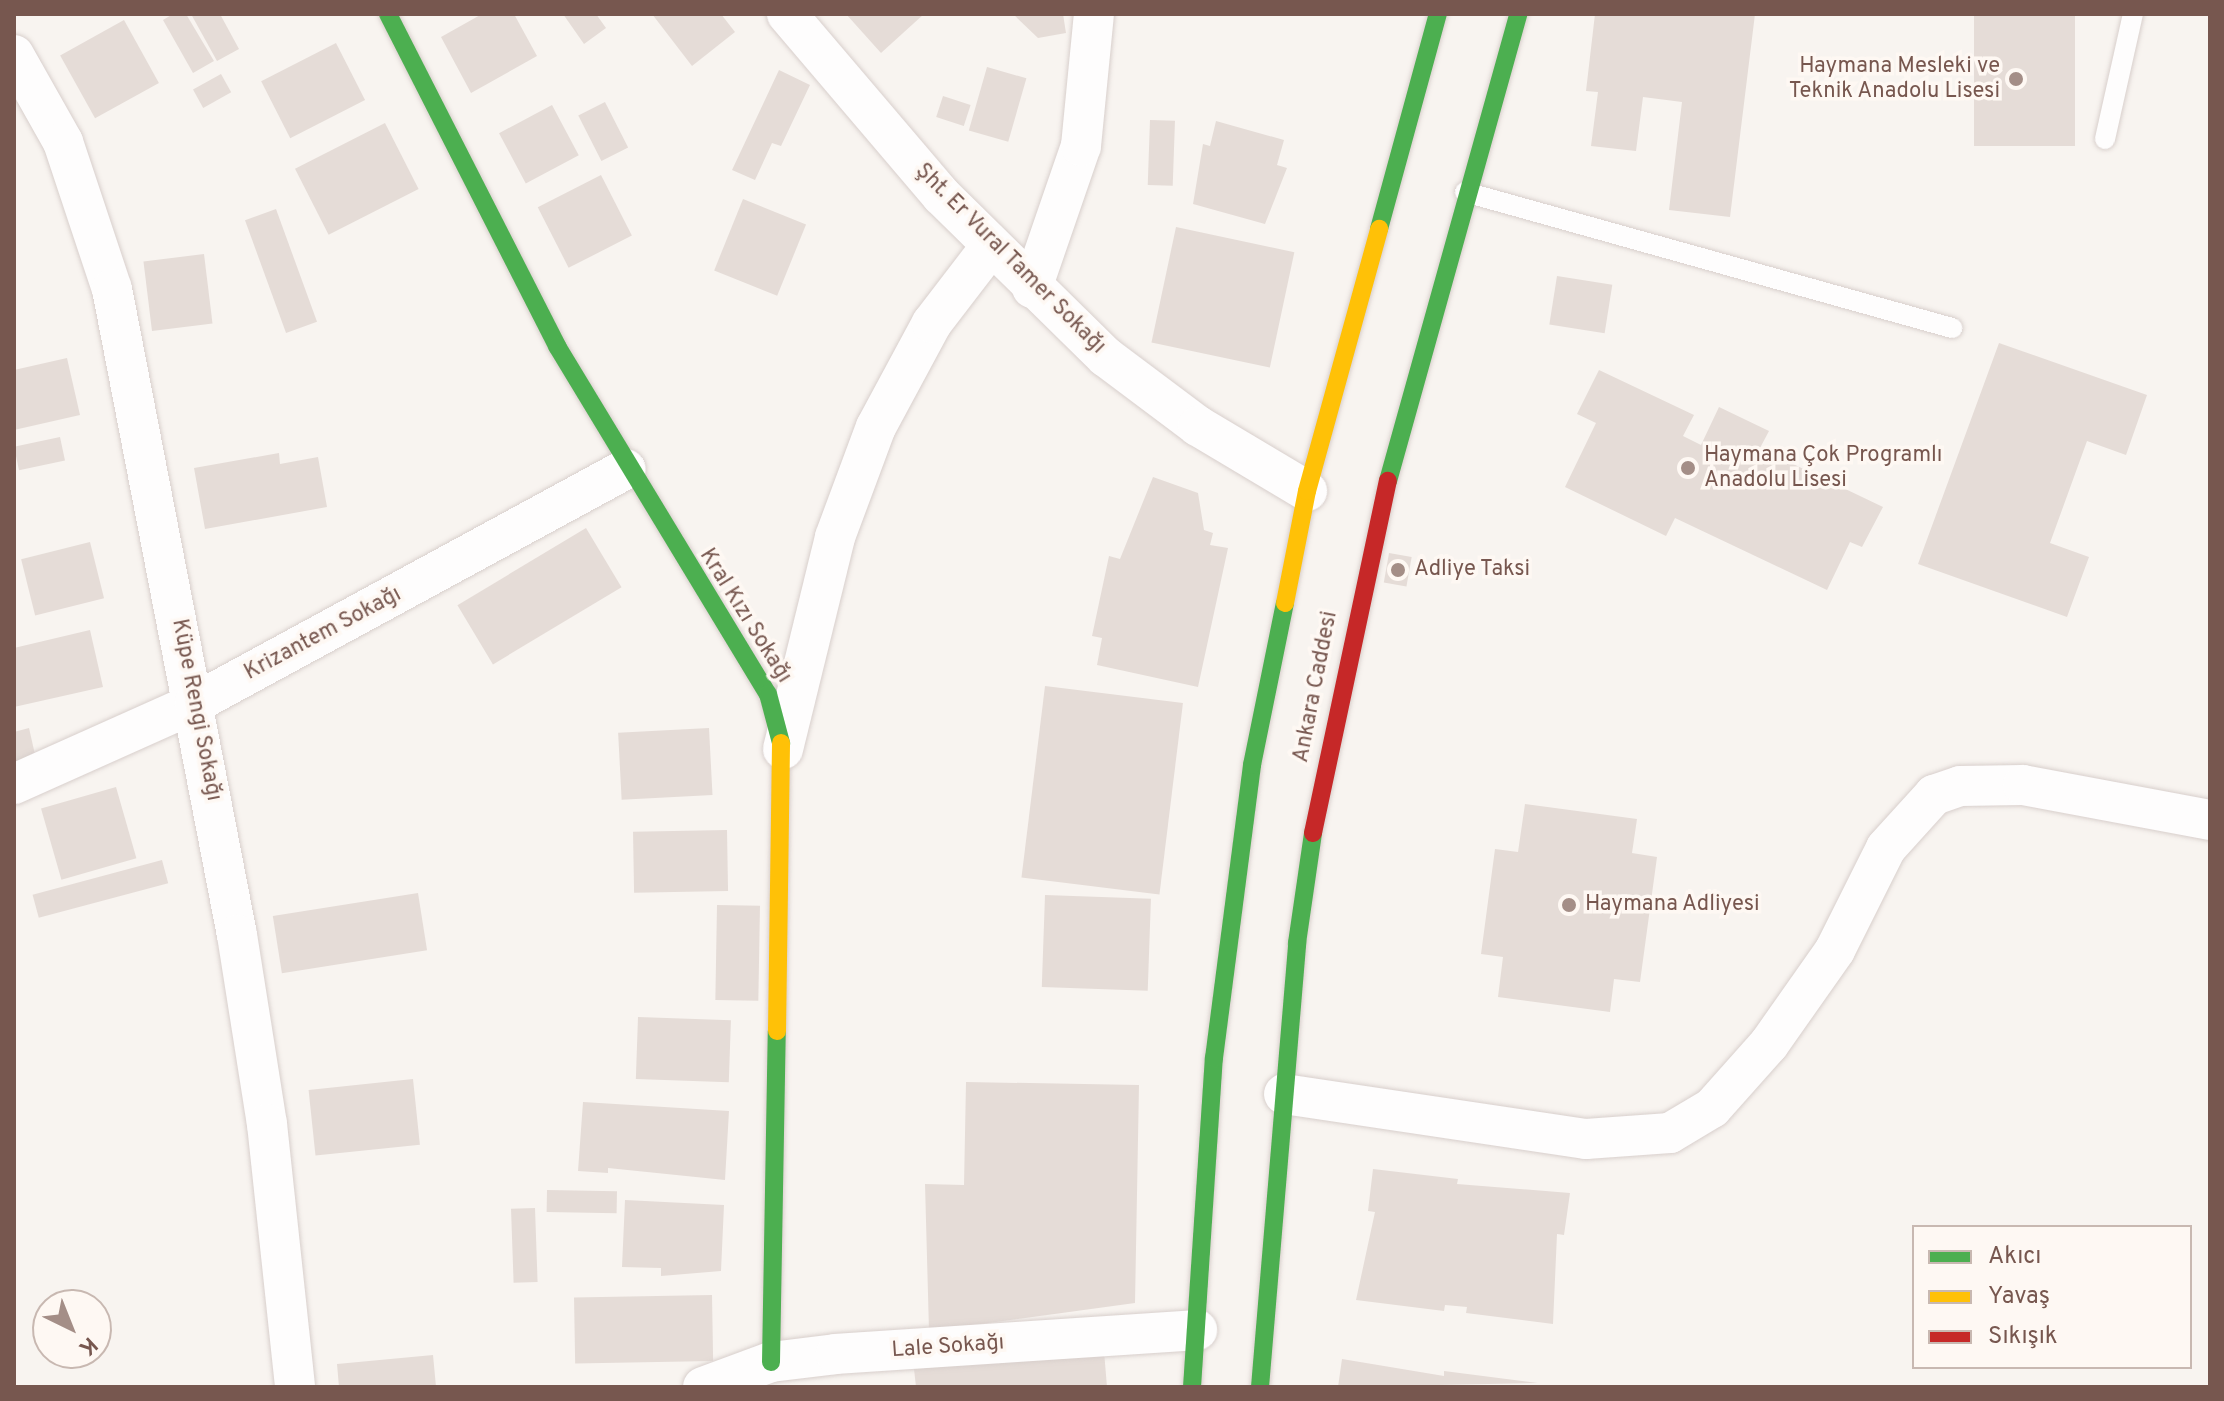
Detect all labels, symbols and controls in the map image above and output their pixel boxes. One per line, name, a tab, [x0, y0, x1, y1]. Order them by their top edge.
place label: Haymana Mesleki ve Teknik Anadolu Lisesi	[1788, 53, 2000, 104]
marker: Haymana Mesleki ve Teknik Anadolu Lisesi	[2007, 70, 2025, 88]
street label: Şht. Er Vural Tamer Sokağı	[909, 158, 1111, 360]
place label: Haymana Çok Programlı Anadolu Lisesi	[1704, 442, 1942, 494]
marker: Haymana Çok Programlı Anadolu Lisesi	[1679, 459, 1697, 477]
street label: Kral Kızı Sokağı	[693, 544, 797, 688]
place label: Adliye Taksi	[1414, 557, 1531, 583]
marker: Adliye Taksi	[1389, 561, 1407, 579]
street label: Krizantem Sokağı	[240, 582, 406, 686]
street label: Ankara Caddesi	[1288, 609, 1344, 765]
street label: Küpe Rengi Sokağı	[165, 617, 227, 803]
place label: Haymana Adliyesi	[1585, 892, 1760, 918]
marker: Haymana Adliyesi	[1560, 896, 1578, 914]
legend	[1912, 1225, 2192, 1369]
text: Akıcı	[1988, 1242, 2041, 1272]
text: Yavaş	[1988, 1282, 2050, 1312]
north arrow	[32, 1289, 112, 1369]
text: Sıkışık	[1988, 1322, 2058, 1352]
text: K	[72, 1330, 102, 1361]
street label: Lale Sokağı	[891, 1330, 1005, 1364]

